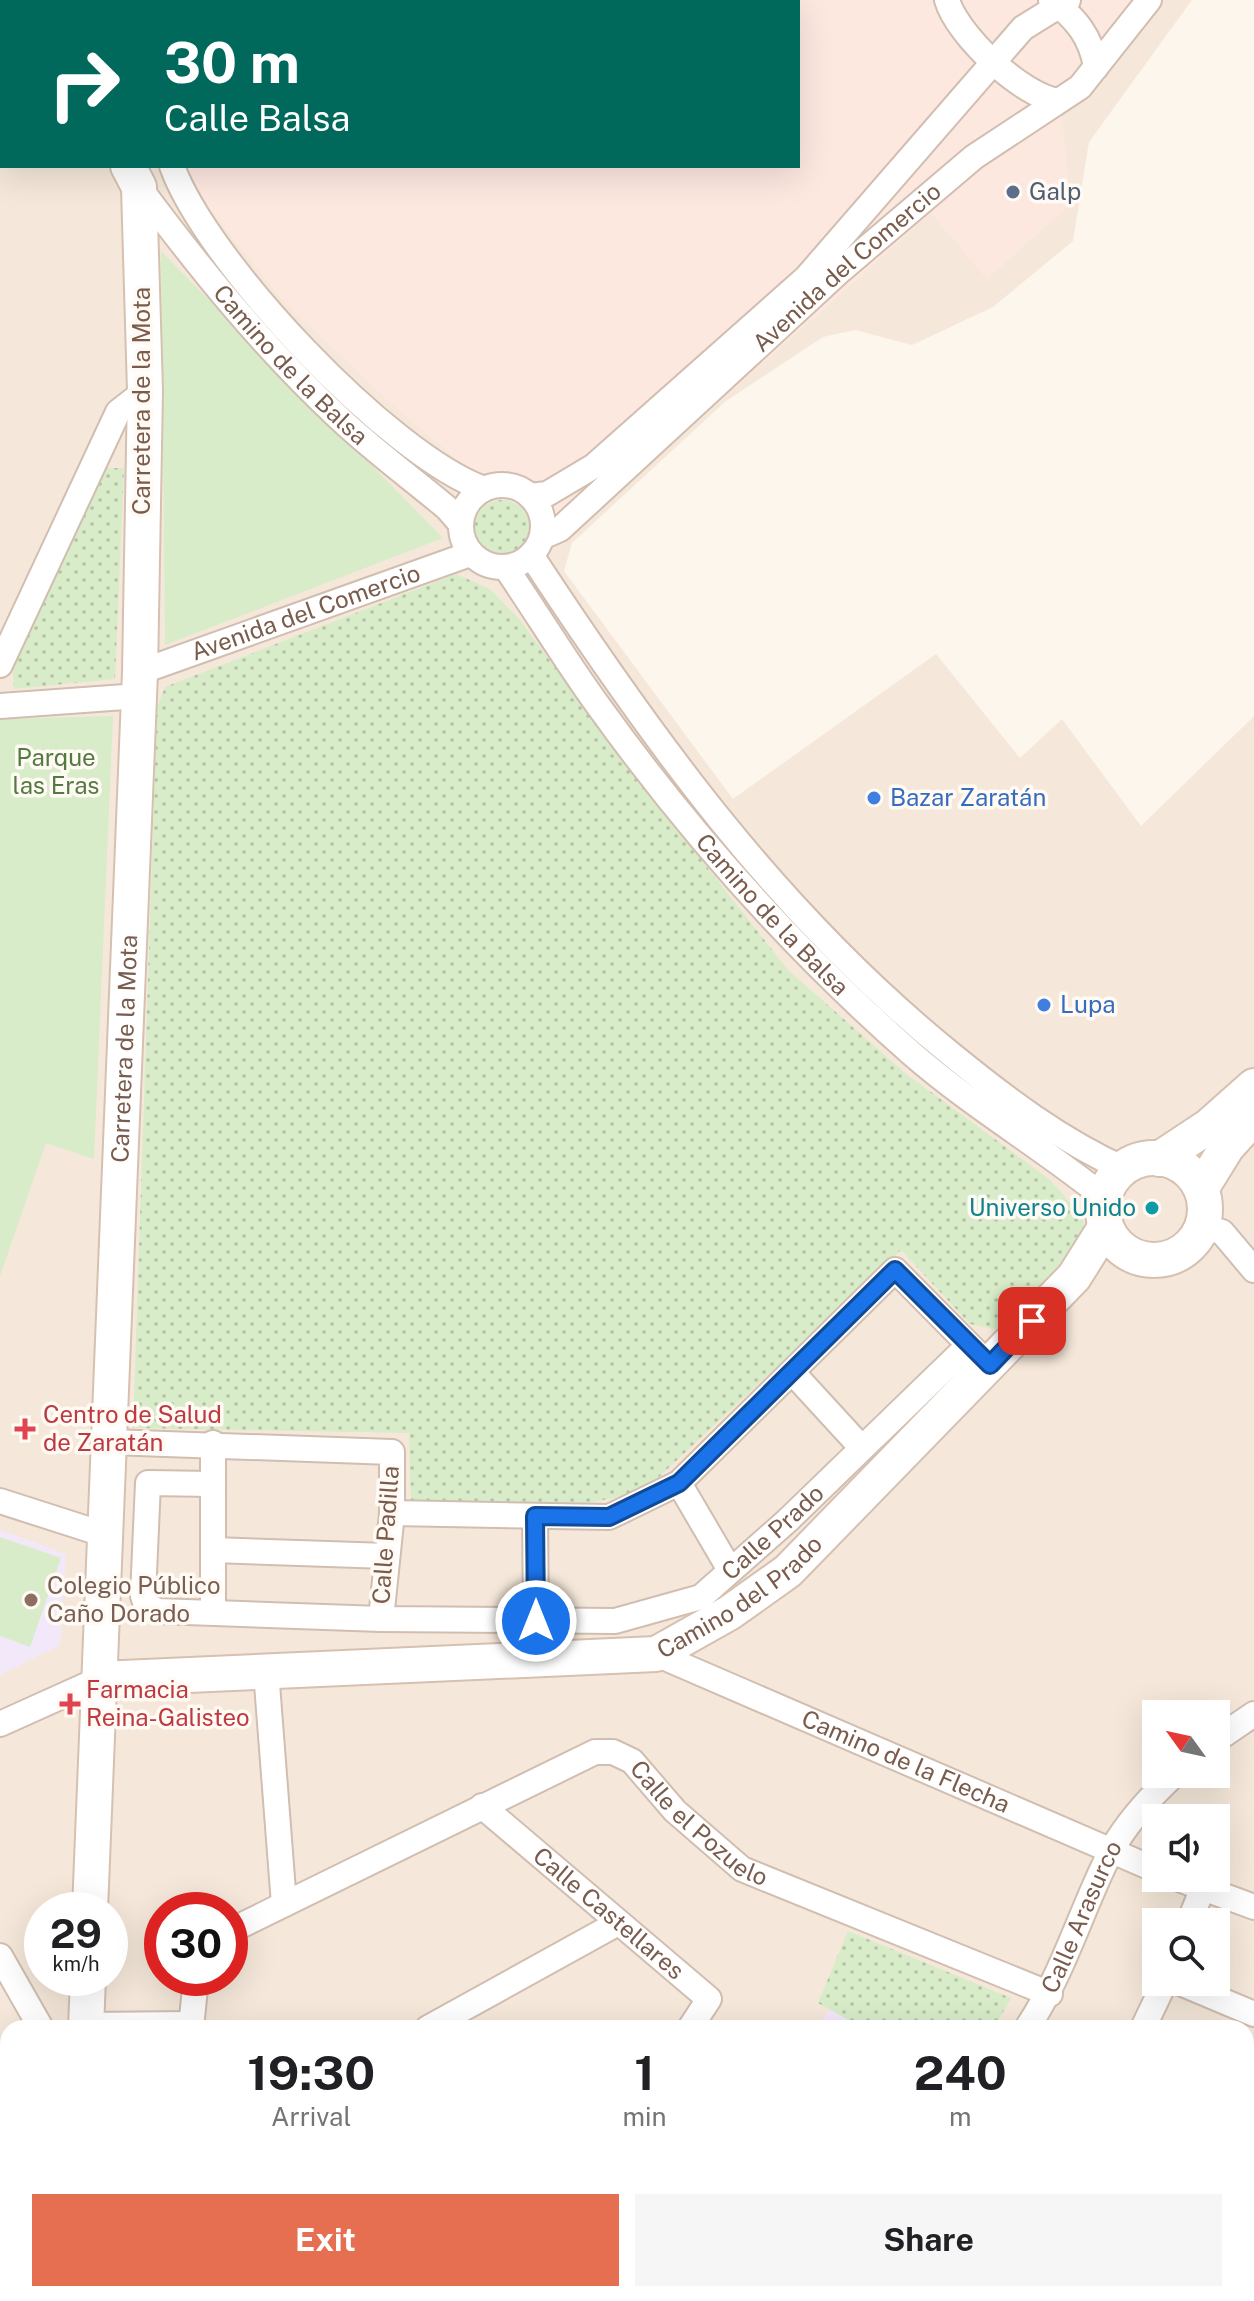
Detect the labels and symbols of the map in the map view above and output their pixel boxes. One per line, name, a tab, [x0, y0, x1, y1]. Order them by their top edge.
street label: Avenida del Comercio	[747, 177, 946, 357]
place label: Galp	[1029, 177, 1081, 205]
marker: Galp	[1004, 183, 1022, 201]
street label: Camino de la Balsa	[208, 279, 374, 450]
street label: Carretera de la Mota	[127, 287, 155, 515]
street label: Avenida del Comercio	[187, 558, 424, 666]
park label: Parque las Eras	[12, 743, 100, 799]
place label: Bazar Zaratán	[890, 783, 1046, 811]
marker: Bazar Zaratán	[865, 789, 883, 807]
street label: Camino de la Balsa	[691, 828, 855, 1001]
street label: Carretera de la Mota	[105, 934, 142, 1163]
place label: Lupa	[1060, 990, 1115, 1018]
marker: Lupa	[1035, 996, 1053, 1014]
place label: Universo Unido	[969, 1193, 1136, 1221]
marker: Universo Unido	[1143, 1199, 1161, 1217]
pin	[998, 1287, 1066, 1355]
place label: Centro de Salud de Zaratán	[43, 1400, 222, 1456]
marker: Centro de Salud de Zaratán	[14, 1418, 36, 1440]
street label: Calle Padilla	[366, 1465, 404, 1605]
street label: Calle Prado	[715, 1478, 829, 1585]
street label: Camino del Prado	[652, 1530, 827, 1664]
place label: Colegio Público Caño Dorado	[47, 1571, 221, 1627]
position arrow	[494, 1579, 578, 1663]
marker: Colegio Público Caño Dorado	[22, 1591, 40, 1609]
place label: Farmacia Reina-Galisteo	[86, 1675, 250, 1731]
marker: Farmacia Reina-Galisteo	[61, 1695, 79, 1713]
north arrow	[1142, 1700, 1230, 1788]
street label: Camino de la Flecha	[798, 1704, 1014, 1818]
street label: Calle el Pozuelo	[625, 1754, 772, 1891]
street label: Calle Arasurco	[1035, 1835, 1127, 1997]
street label: Calle Castellares	[528, 1841, 690, 1985]
speed limit sign: 30	[144, 1892, 248, 1996]

